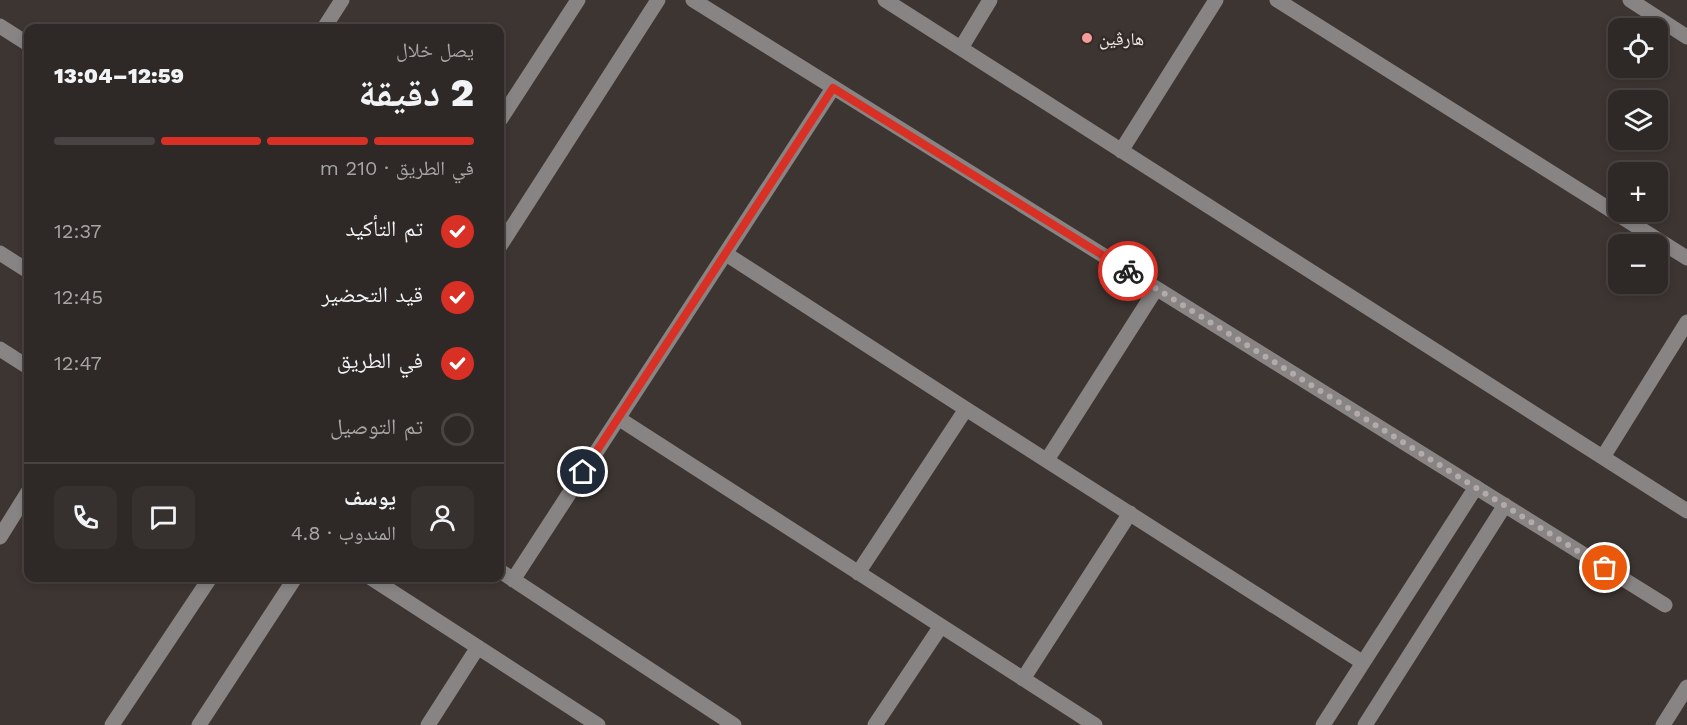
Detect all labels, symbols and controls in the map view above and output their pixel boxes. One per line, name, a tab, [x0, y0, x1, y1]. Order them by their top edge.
map controls	[1608, 18, 1668, 294]
button: locate	[1608, 18, 1668, 78]
place label: هارڤين	[1099, 28, 1144, 50]
marker: هارڤين	[1080, 31, 1094, 45]
text: يصل خلال	[396, 38, 474, 62]
text: 12:59–13:04	[54, 63, 184, 88]
text: 2 دقيقة	[358, 70, 474, 115]
button: layers	[1608, 90, 1668, 150]
text: في الطريق · 210 m	[320, 156, 474, 180]
button: +	[1608, 162, 1668, 222]
icon: check	[441, 215, 474, 248]
text: تم التأكيد	[345, 216, 423, 241]
text: 12:37	[54, 219, 101, 243]
button: −	[1608, 234, 1668, 294]
courier	[1098, 241, 1158, 301]
icon: bike	[1112, 255, 1145, 288]
icon: check	[441, 281, 474, 314]
text: قيد التحضير	[322, 282, 423, 307]
text: 12:45	[54, 285, 103, 309]
icon: check	[441, 347, 474, 380]
text: في الطريق	[337, 348, 423, 373]
text: 12:47	[54, 351, 102, 375]
text: تم التوصيل	[330, 414, 423, 439]
pin	[557, 446, 608, 497]
icon: home	[566, 455, 599, 488]
text: يوسف	[344, 485, 396, 510]
button: phone	[54, 486, 117, 549]
button: chat	[132, 486, 195, 549]
button: person	[411, 486, 474, 549]
text: المندوب · 4.8	[291, 521, 396, 545]
pin	[1579, 542, 1630, 593]
icon: bag	[1588, 551, 1621, 584]

